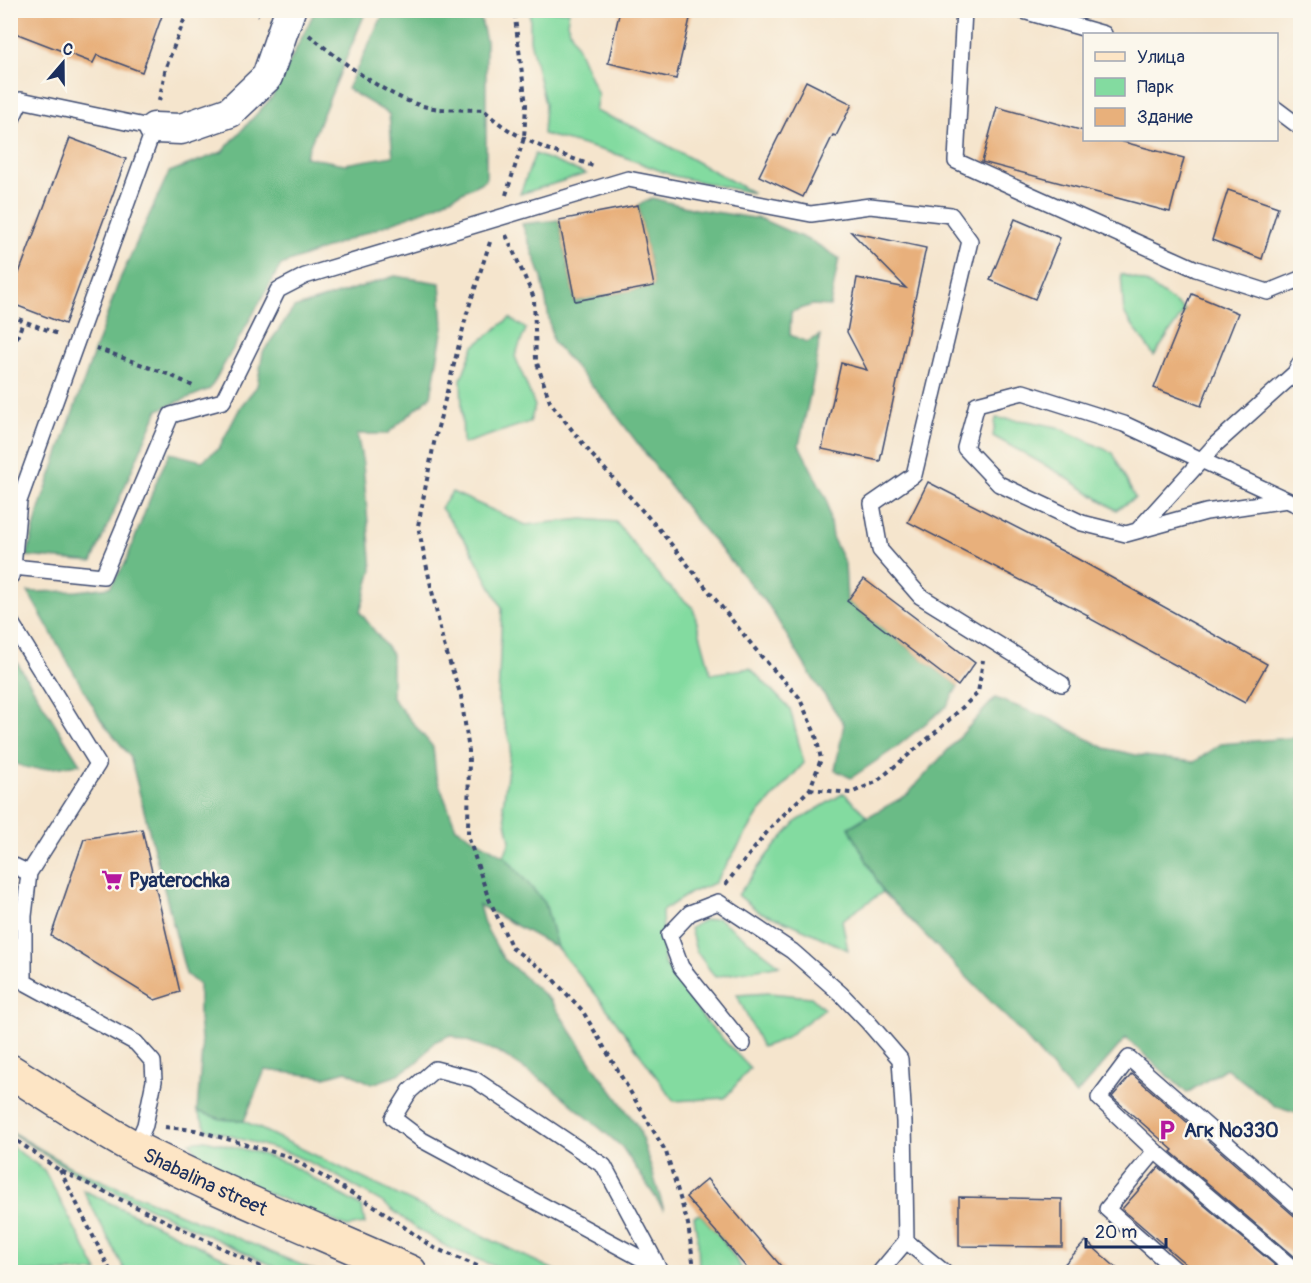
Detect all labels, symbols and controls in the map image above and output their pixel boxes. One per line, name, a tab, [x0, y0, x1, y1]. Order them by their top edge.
north arrow	[33, 33, 93, 93]
legend	[1083, 33, 1278, 141]
text: С	[60, 39, 76, 61]
text: Улица	[1137, 46, 1185, 69]
text: Парк	[1137, 76, 1174, 99]
text: Здание	[1137, 106, 1193, 129]
supermarket icon: Pyaterochka	[100, 868, 124, 892]
place label: Pyaterochka	[129, 868, 230, 893]
parking icon: Агк №330	[1155, 1118, 1179, 1142]
place label: Агк №330	[1184, 1118, 1279, 1143]
street label: Shabalina street	[139, 1142, 272, 1222]
scale bar	[1086, 1211, 1166, 1249]
text: 20 m	[1095, 1221, 1137, 1244]

